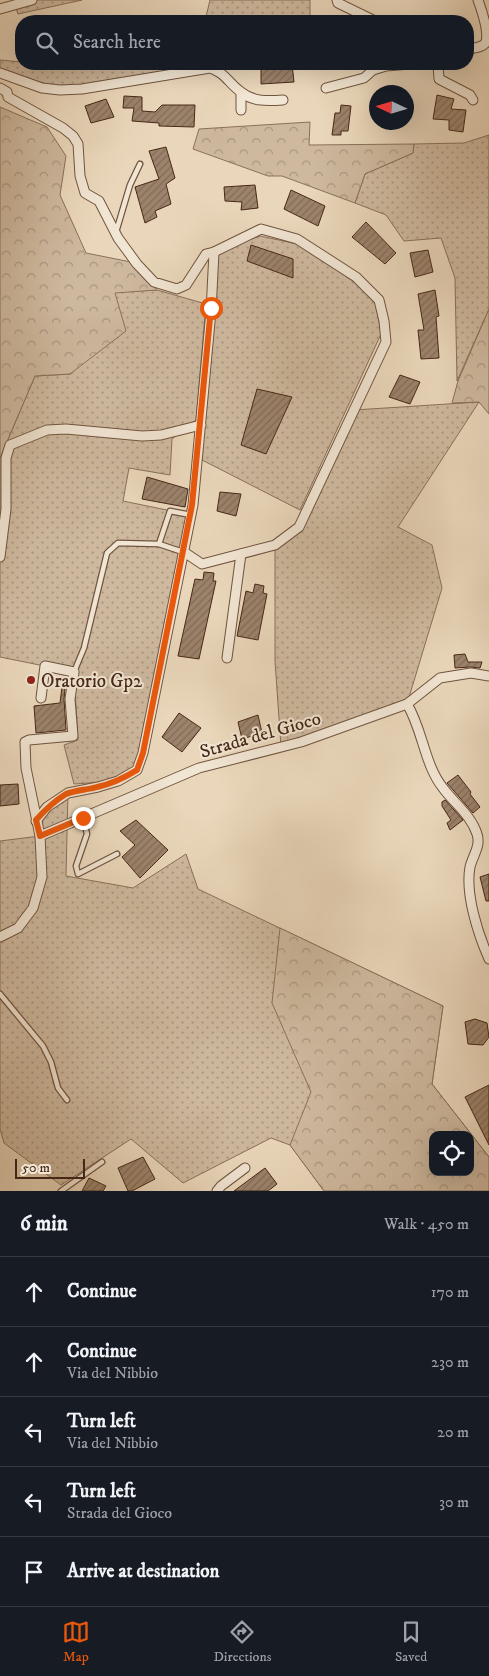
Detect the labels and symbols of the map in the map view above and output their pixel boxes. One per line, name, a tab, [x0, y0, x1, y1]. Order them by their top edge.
north arrow	[369, 85, 414, 130]
route start	[200, 297, 223, 320]
place label: Oratorio Gp2	[41, 670, 143, 693]
marker: Oratorio Gp2	[25, 674, 37, 686]
street label: Strada del Gioco	[197, 707, 324, 764]
route end	[72, 807, 95, 830]
scale bar	[15, 1156, 85, 1179]

